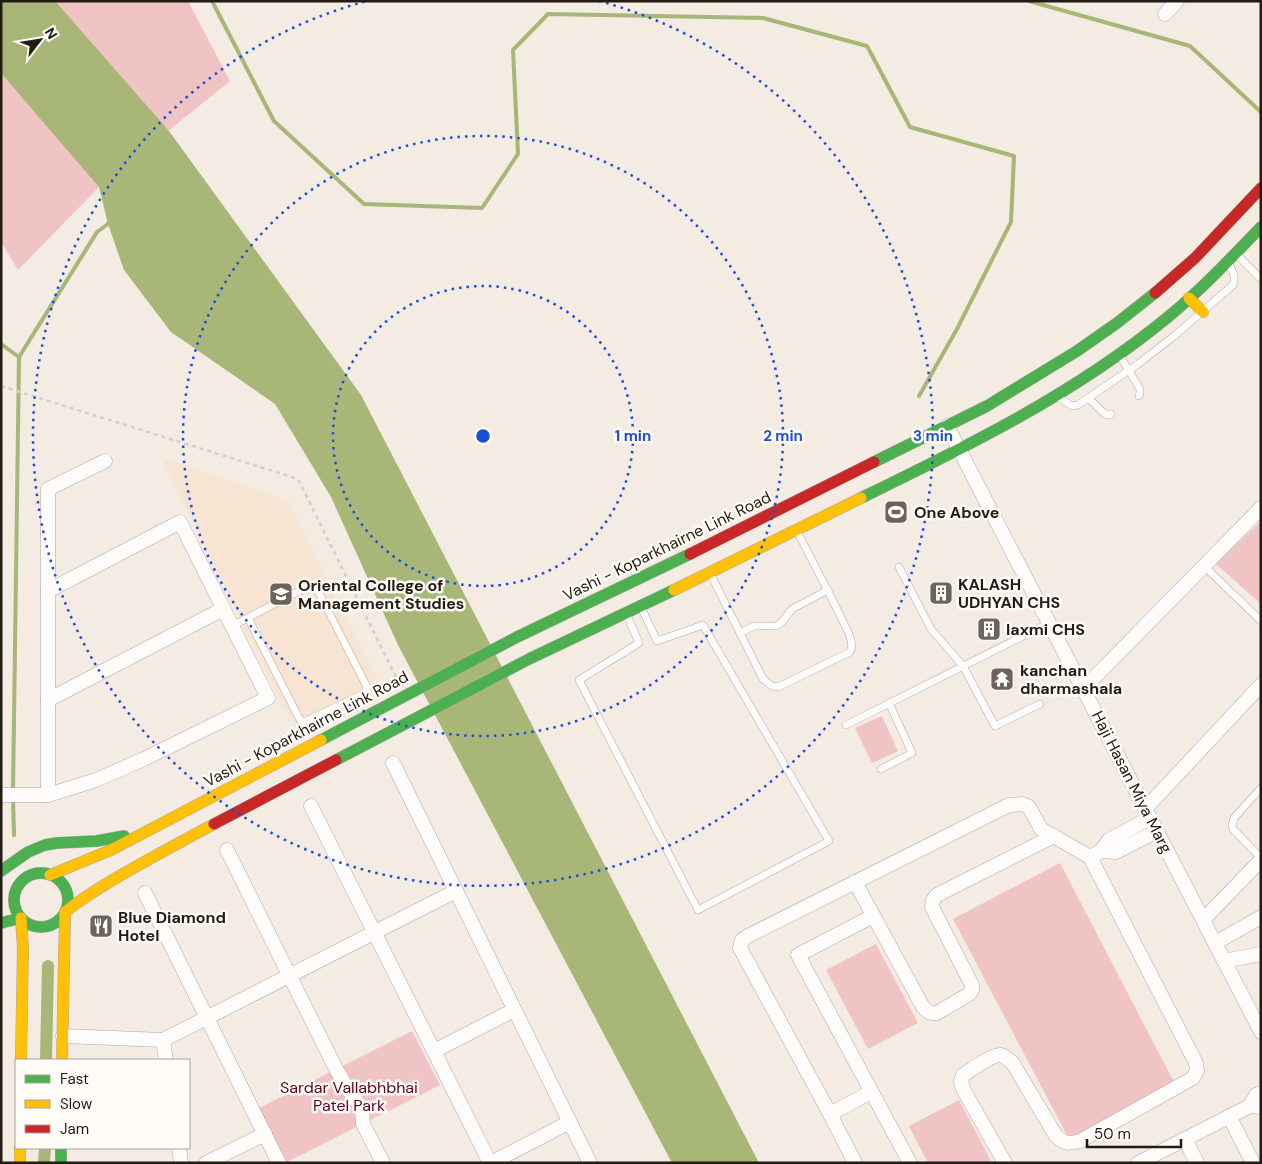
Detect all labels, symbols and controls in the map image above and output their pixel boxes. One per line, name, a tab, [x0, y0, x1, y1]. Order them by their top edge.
north arrow	[15, 15, 65, 65]
text: N	[41, 24, 61, 42]
text: 1 min	[615, 426, 651, 446]
text: 2 min	[763, 426, 803, 446]
text: 3 min	[913, 426, 953, 446]
centre of rings	[474, 427, 492, 445]
street label: Vashi - Koparkhairne Link Road	[559, 486, 775, 606]
sports icon: One Above	[883, 499, 909, 525]
place label: One Above	[914, 502, 999, 523]
place label: KALASH UDHYAN CHS	[958, 574, 1060, 613]
place label: Oriental College of Management Studies	[298, 575, 464, 614]
building icon: KALASH UDHYAN CHS	[928, 580, 954, 606]
school or university icon: Oriental College of Management Studies	[268, 581, 294, 607]
building icon: laxmi CHS	[976, 616, 1002, 642]
place label: laxmi CHS	[1006, 619, 1085, 640]
place label: kanchan dharmashala	[1020, 660, 1122, 699]
street label: Vashi - Koparkhairne Link Road	[200, 666, 412, 792]
temple icon: kanchan dharmashala	[989, 666, 1015, 692]
street label: Haji Hasan Miya Marg	[1087, 707, 1177, 857]
place label: Blue Diamond Hotel	[118, 907, 226, 946]
restaurant icon: Blue Diamond Hotel	[88, 913, 114, 939]
legend	[15, 1059, 190, 1149]
text: Fast	[60, 1069, 89, 1089]
park label: Sardar Vallabhbhai Patel Park	[280, 1077, 418, 1116]
text: Slow	[60, 1094, 93, 1114]
scale bar	[1087, 1116, 1181, 1148]
text: Jam	[60, 1119, 89, 1139]
text: 50 m	[1094, 1124, 1131, 1144]

